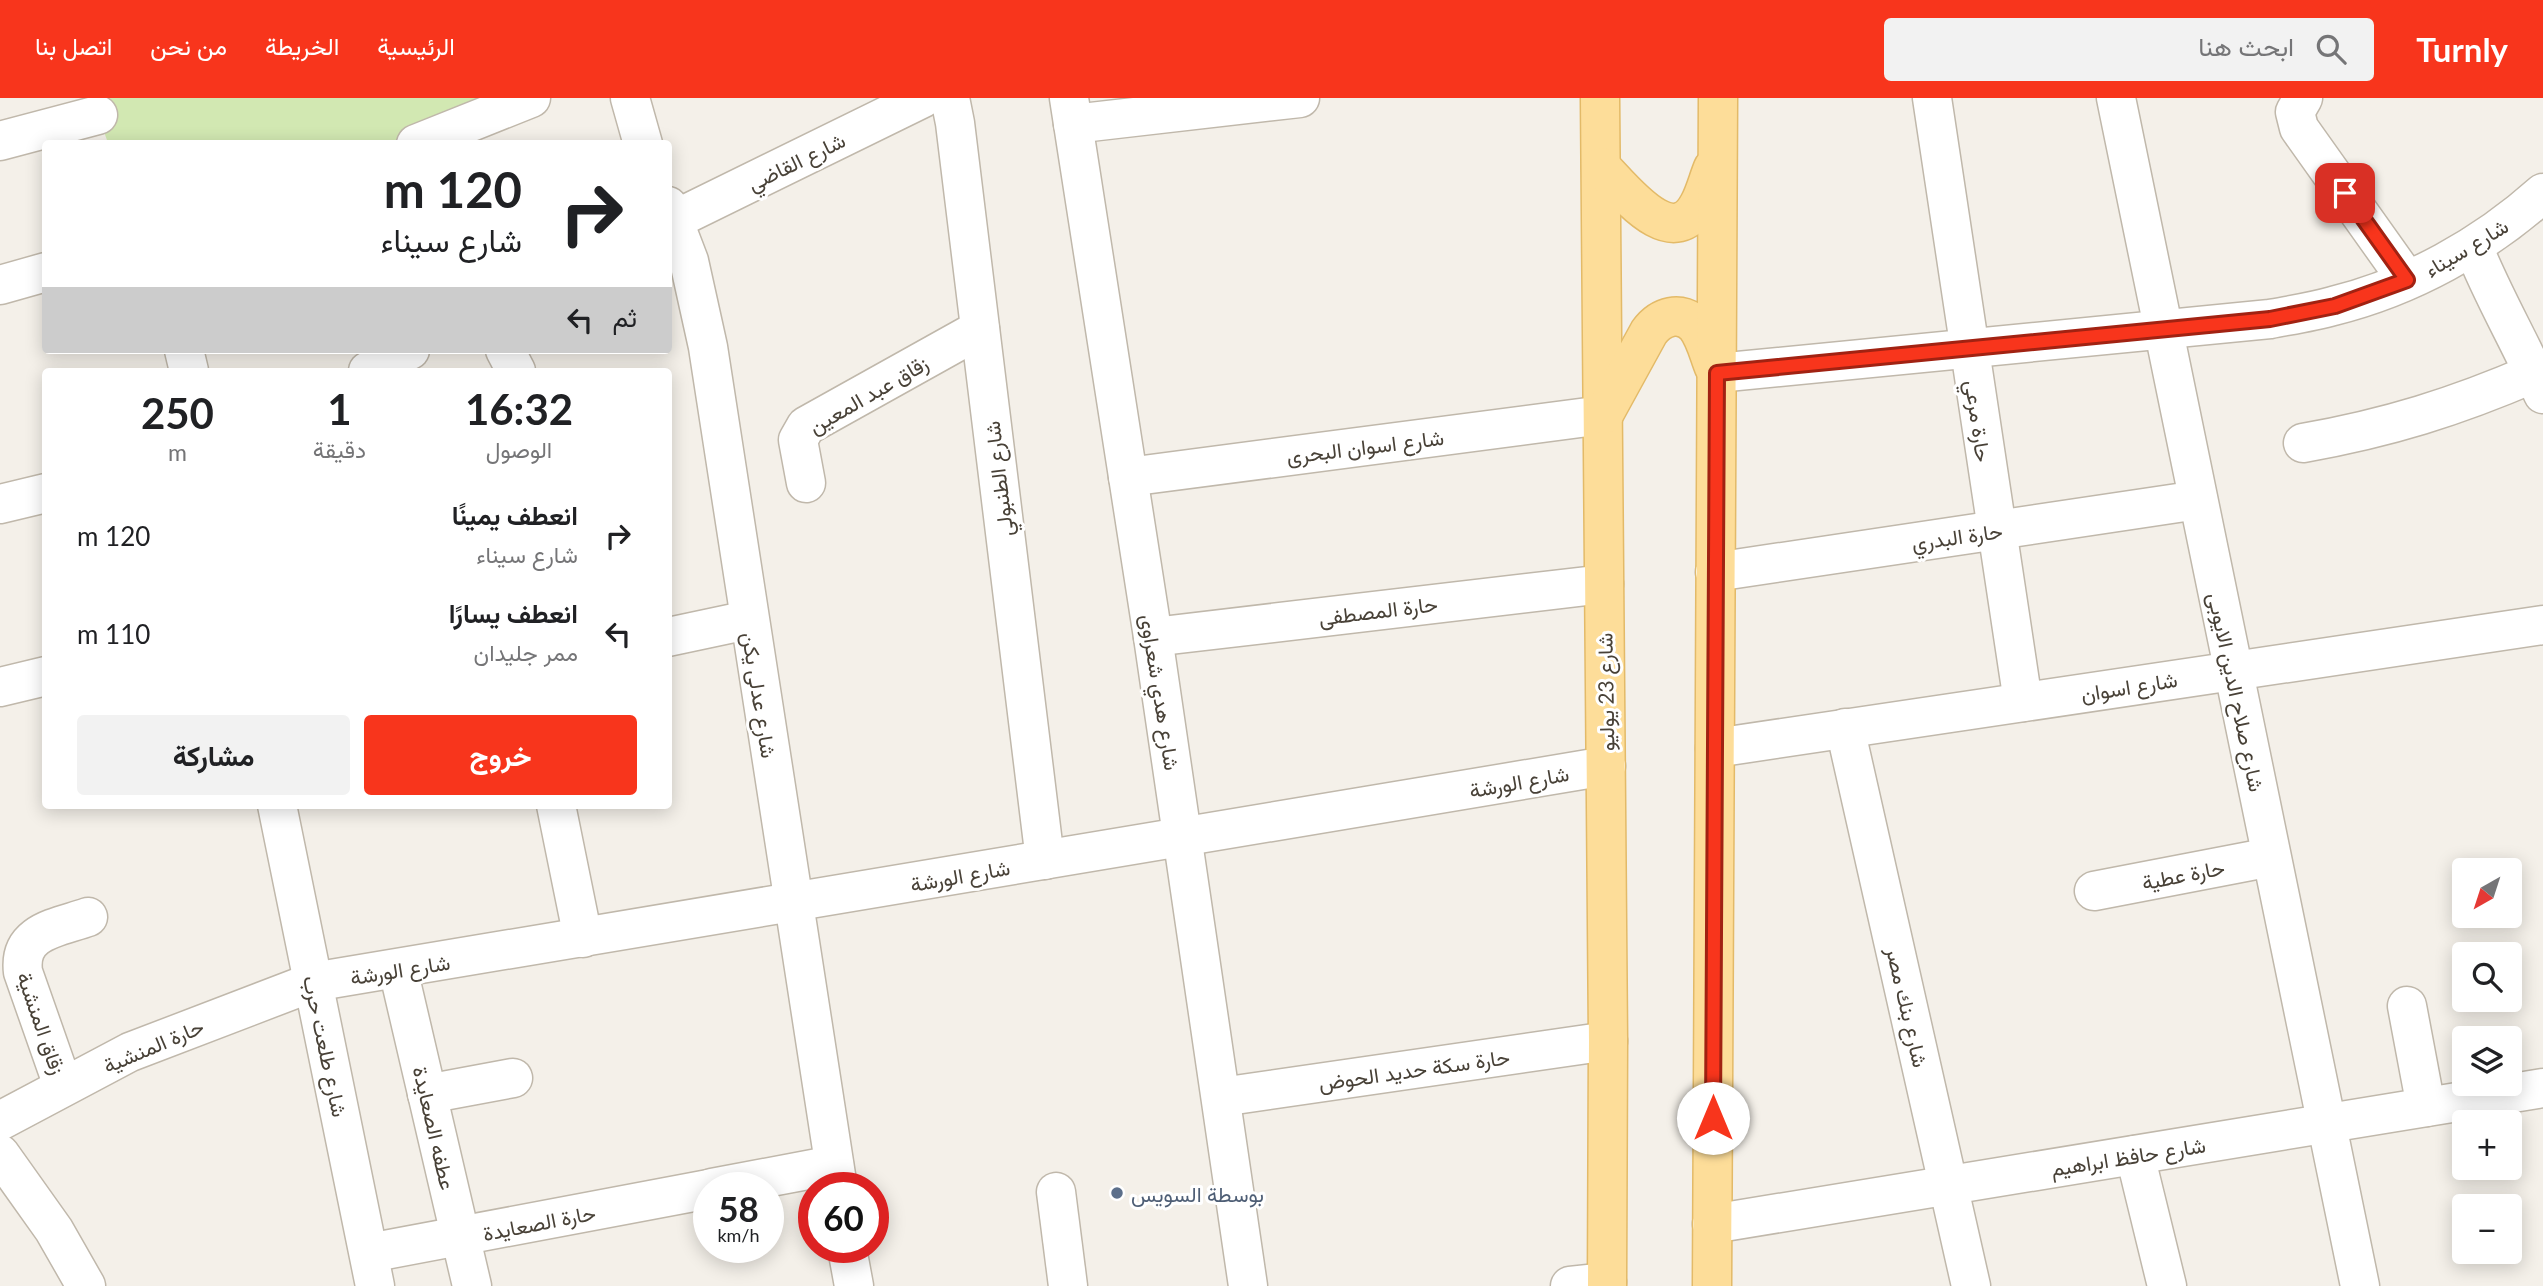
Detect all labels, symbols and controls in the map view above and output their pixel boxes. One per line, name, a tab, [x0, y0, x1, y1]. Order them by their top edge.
search box	[1884, 18, 2374, 81]
text: Turnly	[2416, 29, 2508, 69]
text: ابحث هنا	[2198, 30, 2294, 62]
icon: search	[2312, 30, 2350, 68]
text: اتصل بنا	[35, 31, 112, 60]
text: من نحن	[150, 31, 227, 60]
text: الخريطة	[265, 31, 339, 60]
text: الرئيسية	[377, 31, 455, 60]
street label: شارع القاضي	[743, 127, 852, 201]
text: 120 m	[384, 160, 522, 218]
pin	[2315, 163, 2375, 223]
icon: right	[546, 168, 637, 259]
icon: arrive	[2326, 174, 2364, 212]
street label: شارع سيناء	[2420, 212, 2514, 284]
text: شارع سيناء	[380, 220, 522, 259]
icon: left	[561, 301, 599, 339]
text: ثم	[613, 301, 637, 333]
street label: زقاق عبد المعين	[804, 350, 933, 440]
street label: حارة مرعي	[1955, 378, 1997, 464]
text: 1	[327, 384, 352, 434]
text: 16:32	[465, 384, 573, 434]
text: 250	[141, 388, 214, 438]
street label: شارع الطنبولي	[979, 419, 1023, 538]
street label: شارع اسوان البحرى	[1285, 424, 1445, 471]
text: دقيقة	[313, 435, 366, 463]
text: الوصول	[486, 435, 552, 463]
text: m	[168, 438, 187, 466]
text: انعطف يمينًا	[452, 499, 578, 531]
icon: right	[599, 517, 637, 555]
street label: حارة البدري	[1910, 517, 2005, 561]
text: 120 m	[77, 520, 150, 552]
text: شارع سيناء	[476, 540, 578, 568]
street label: حارة المصطفى	[1317, 590, 1439, 632]
street label: شارع صلاح الدين الايوبى	[2201, 590, 2270, 794]
text: انعطف يسارًا	[449, 597, 578, 629]
street label: شارع هدي شعراوى	[1130, 612, 1186, 773]
icon: left	[599, 615, 637, 653]
text: 110 m	[77, 618, 150, 650]
street label: شارع عدلى يكن	[735, 630, 782, 760]
street label: شارع 23 يوليو	[1591, 632, 1622, 751]
text: ممر جليدان	[474, 638, 578, 666]
street label: شارع اسوان	[2079, 666, 2180, 709]
button: مشاركة	[77, 715, 350, 795]
button: خروج	[364, 715, 637, 795]
street label: شارع الورشة	[1467, 760, 1571, 805]
street label: شارع الورشة	[908, 854, 1012, 899]
street label: حارة عطية	[2139, 854, 2227, 896]
north arrow	[2452, 858, 2522, 928]
map controls	[2452, 858, 2522, 1264]
button: search	[2452, 942, 2522, 1012]
street label: شارع بنك مصر	[1879, 943, 1934, 1070]
street label: شارع الورشة	[348, 949, 452, 992]
street label: زقاق المنشية	[11, 968, 71, 1078]
street label: شارع طلعت حرب	[296, 973, 353, 1120]
street label: حارة المنشية	[99, 1013, 208, 1079]
button: layers	[2452, 1026, 2522, 1096]
street label: حارة سكة حديد الحوض	[1317, 1043, 1512, 1097]
street label: عطفه الصعايدة	[408, 1064, 461, 1192]
position arrow	[1676, 1081, 1750, 1155]
button: +	[2452, 1110, 2522, 1180]
street label: شارع حافظ ابراهيم	[2049, 1131, 2208, 1184]
speed limit sign: 60	[798, 1172, 889, 1263]
place label: بوسطة السويس	[1131, 1181, 1264, 1208]
marker: بوسطة السويس	[1109, 1185, 1125, 1201]
text: 58	[718, 1187, 759, 1229]
button: −	[2452, 1194, 2522, 1264]
street label: حارة الصعايدة	[481, 1199, 598, 1247]
text: km/h	[717, 1224, 760, 1246]

